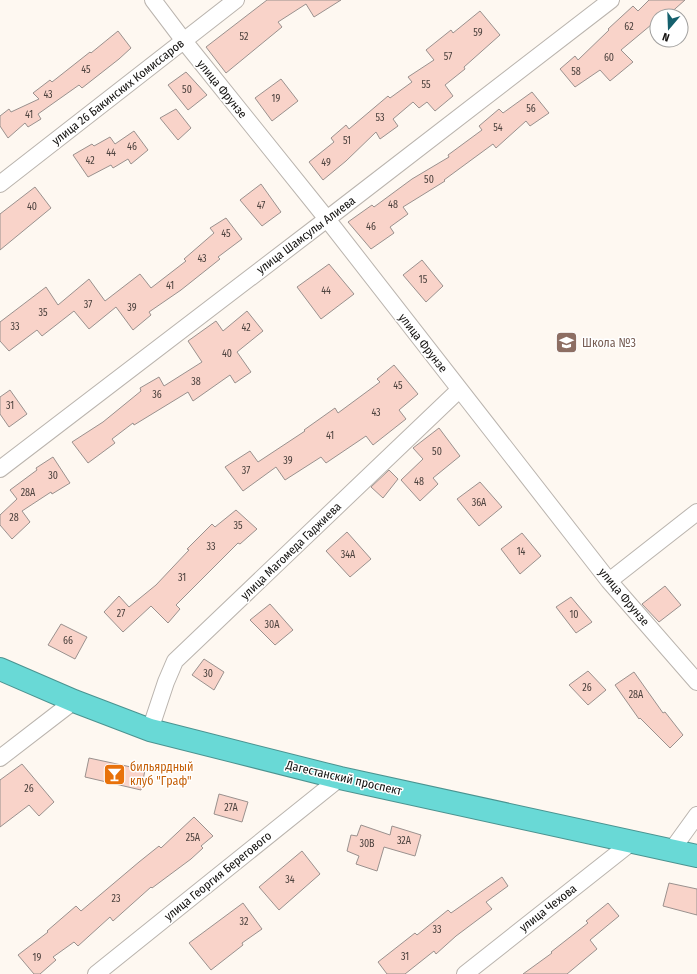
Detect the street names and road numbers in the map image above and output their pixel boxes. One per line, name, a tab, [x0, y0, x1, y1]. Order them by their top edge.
street label: улица 26 Бакинских Комиссаров	[49, 36, 187, 148]
street label: улица Фрунзе	[194, 57, 250, 121]
street label: улица Шамсулы Алиева	[254, 193, 358, 277]
street label: улица Фрунзе	[396, 311, 450, 375]
street label: улица Магомеда Гаджиева	[238, 499, 344, 603]
street label: улица Фрунзе	[596, 565, 652, 629]
street label: Дагестанский проспект	[284, 758, 403, 798]
street label: улица Георгия Берегового	[162, 828, 274, 924]
street label: улица Чехова	[517, 881, 579, 935]

